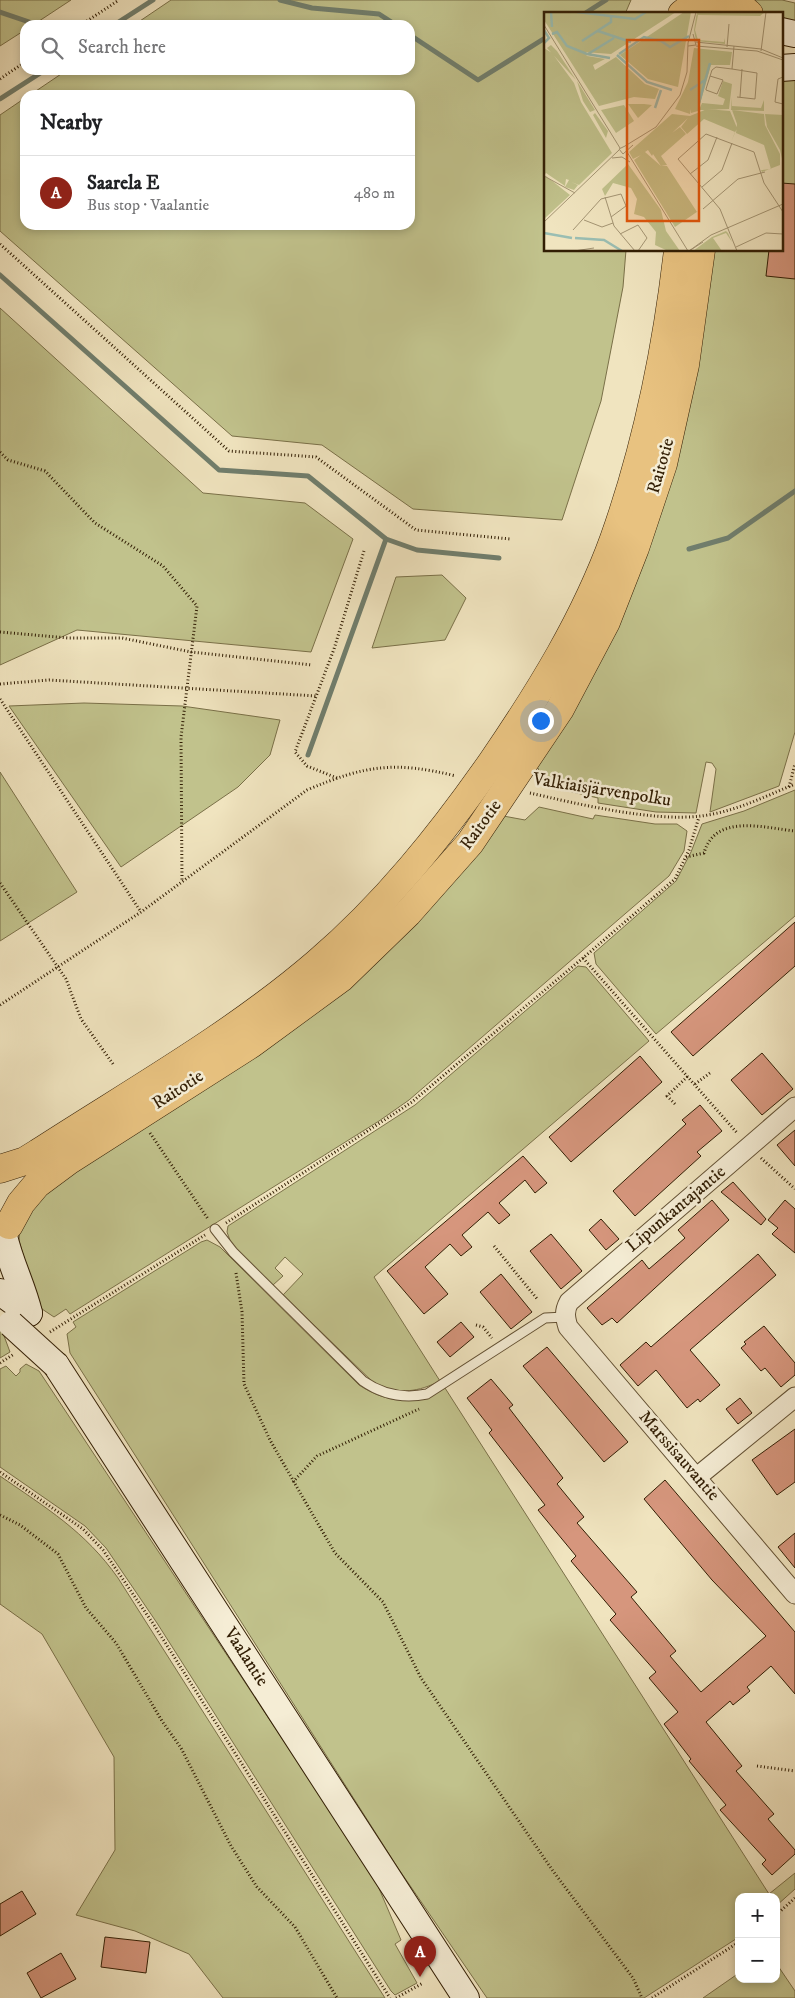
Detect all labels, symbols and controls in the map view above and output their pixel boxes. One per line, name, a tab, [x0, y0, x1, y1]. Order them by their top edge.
inset map	[544, 12, 782, 251]
search box	[20, 20, 415, 75]
icon: search	[38, 34, 66, 62]
text: Search here	[78, 36, 166, 59]
text: Nearby	[40, 110, 102, 136]
text: Saarela E	[87, 172, 159, 195]
text: A	[51, 183, 61, 203]
text: 480 m	[354, 183, 395, 203]
text: Bus stop · Vaalantie	[87, 195, 209, 215]
street label: Raitotie	[643, 436, 679, 496]
your location	[528, 708, 554, 734]
street label: Valkiaisjärvenpolku	[530, 768, 673, 812]
street label: Raitotie	[455, 796, 507, 854]
street label: Raitotie	[148, 1065, 208, 1115]
street label: Lipunkantajantie	[622, 1161, 730, 1257]
street label: Marssisauvantie	[634, 1406, 724, 1506]
street label: Vaalantie	[218, 1623, 273, 1691]
map controls	[735, 1893, 780, 1983]
button: +	[735, 1893, 780, 1938]
pin: A	[404, 1936, 436, 1977]
button: −	[735, 1938, 780, 1983]

